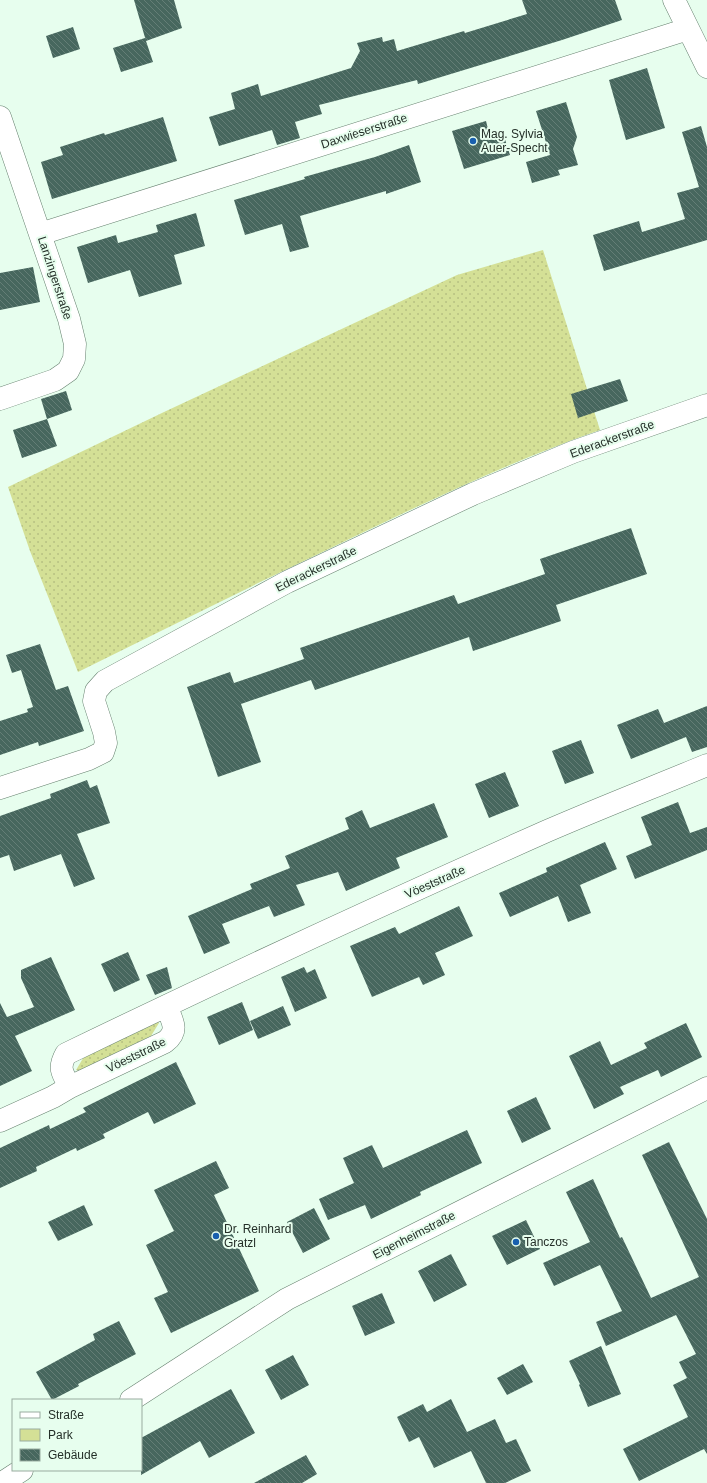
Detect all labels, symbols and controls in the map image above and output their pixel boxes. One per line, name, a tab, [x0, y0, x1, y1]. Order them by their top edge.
street label: Daxwieserstraße	[319, 110, 409, 152]
place label: Mag. Sylvia Auer-Specht	[481, 127, 548, 155]
marker: Mag. Sylvia Auer-Specht	[468, 136, 478, 146]
street label: Lanzingerstraße	[35, 235, 75, 322]
street label: Ederackerstraße	[568, 417, 656, 461]
street label: Ederackerstraße	[273, 543, 359, 595]
street label: Vöeststraße	[403, 862, 468, 902]
street label: Vöeststraße	[104, 1034, 168, 1075]
street label: Eigenheimstraße	[370, 1208, 458, 1262]
place label: Dr. Reinhard Gratzl	[224, 1222, 291, 1250]
marker: Dr. Reinhard Gratzl	[211, 1231, 221, 1241]
place label: Tanczos	[524, 1235, 568, 1249]
marker: Tanczos	[511, 1237, 521, 1247]
legend	[12, 1399, 142, 1471]
text: Straße	[48, 1408, 84, 1422]
text: Park	[48, 1428, 74, 1442]
text: Gebäude	[48, 1448, 98, 1462]

